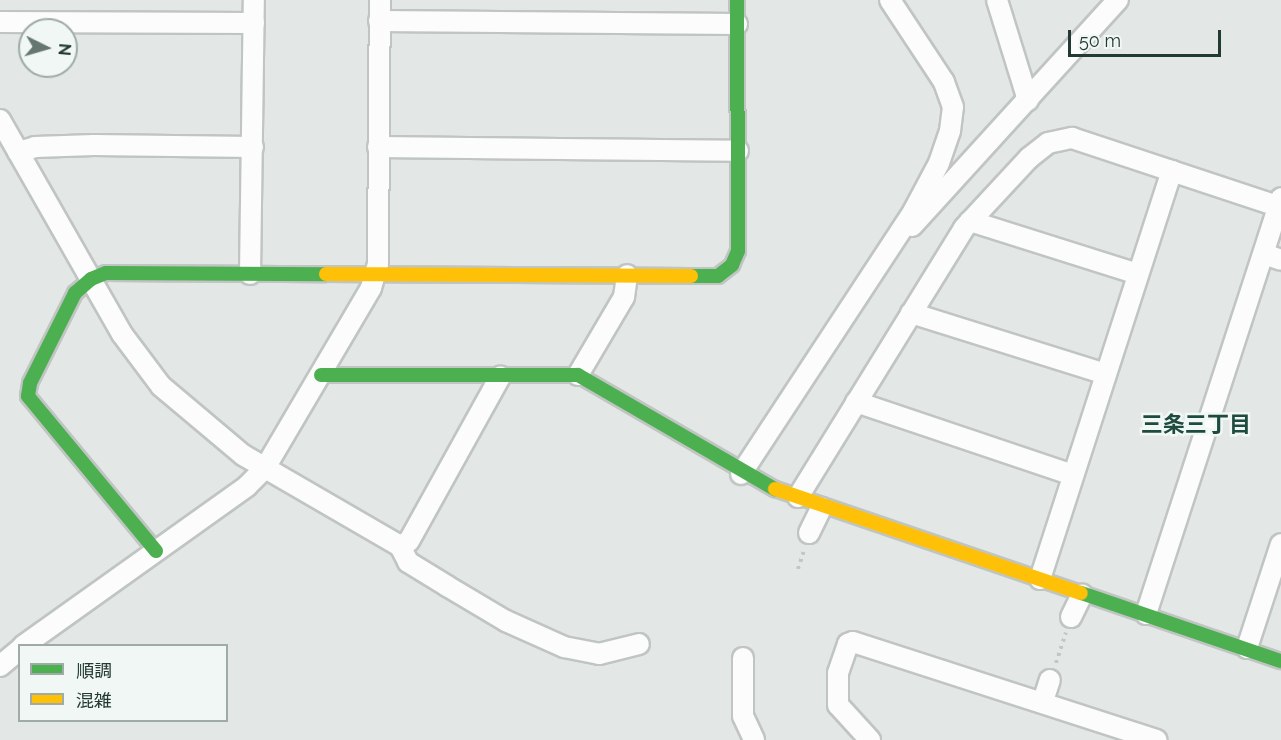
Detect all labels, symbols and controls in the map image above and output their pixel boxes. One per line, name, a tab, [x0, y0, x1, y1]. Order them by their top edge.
north arrow	[18, 18, 78, 78]
scale bar	[1071, 18, 1224, 56]
text: 50 m	[1079, 30, 1121, 51]
text: N	[54, 43, 74, 56]
district label: 三条三丁目	[1141, 412, 1251, 438]
legend	[18, 644, 228, 722]
text: 順調	[76, 660, 112, 681]
text: 混雑	[76, 690, 112, 711]

